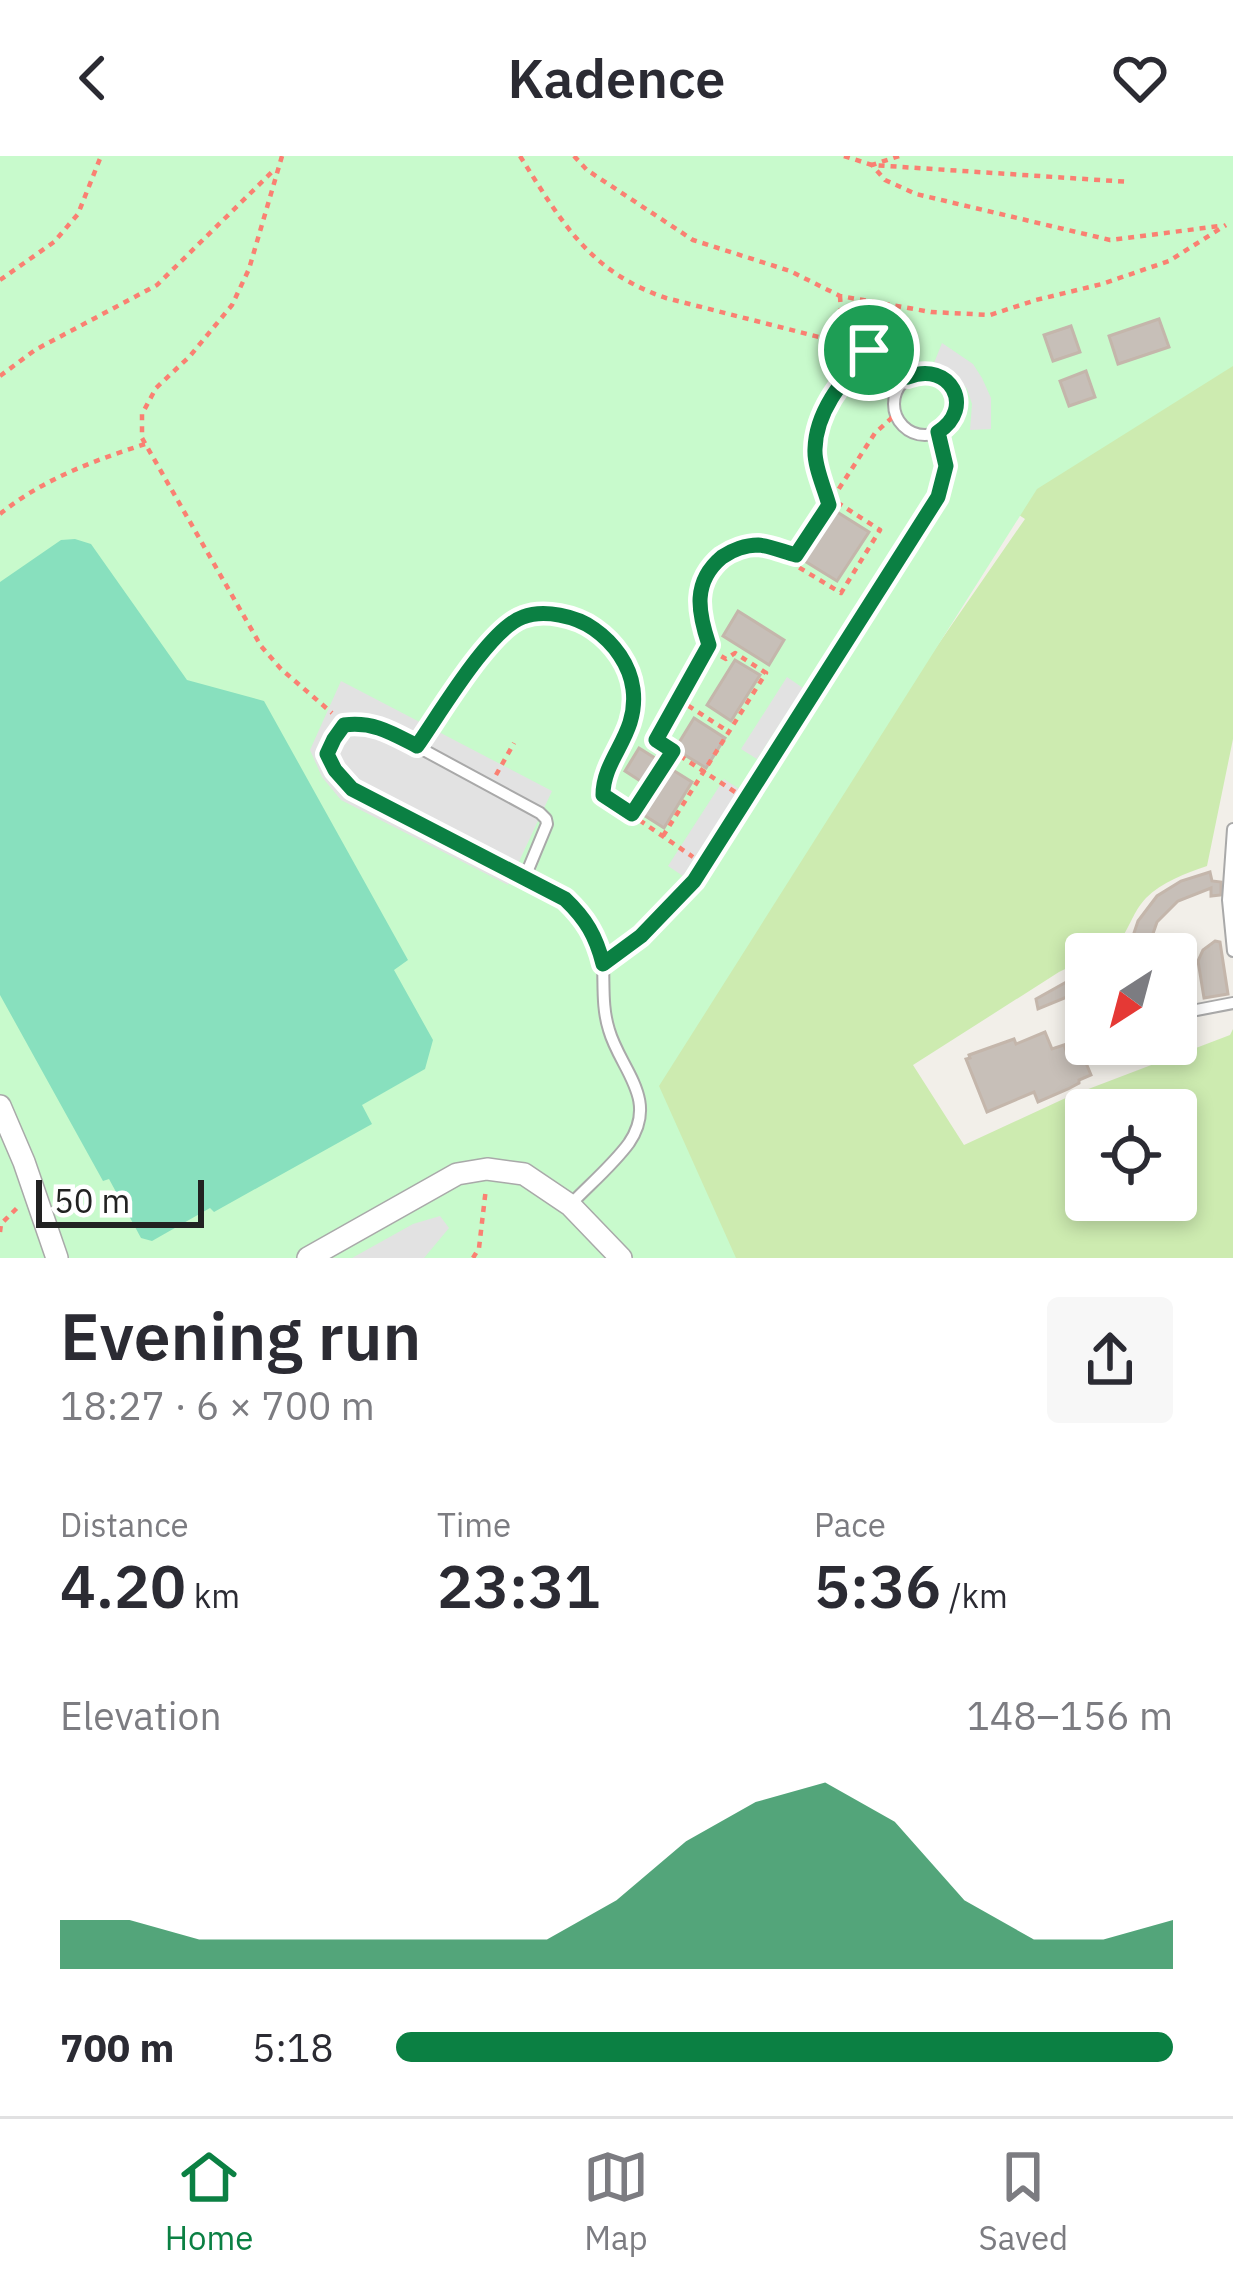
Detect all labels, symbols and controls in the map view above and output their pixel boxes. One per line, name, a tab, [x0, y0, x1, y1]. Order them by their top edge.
text: Kadence	[507, 43, 726, 113]
icon: back	[60, 45, 126, 111]
icon: heart	[1107, 45, 1173, 111]
pin	[818, 299, 920, 401]
icon: arrive	[836, 317, 902, 383]
north arrow	[1065, 933, 1197, 1065]
map controls	[1065, 933, 1197, 1221]
button: locate	[1065, 1089, 1197, 1221]
scale bar	[36, 1174, 204, 1227]
text: 50 m	[54, 1179, 130, 1222]
text: Evening run	[60, 1292, 421, 1378]
button: share	[1047, 1297, 1173, 1423]
text: 18:27 · 6 × 700 m	[60, 1380, 375, 1431]
text: Distance	[60, 1503, 189, 1546]
text: Time	[437, 1503, 511, 1546]
text: Pace	[814, 1503, 886, 1546]
text: 4.20	[60, 1546, 186, 1625]
text: 23:31	[437, 1546, 600, 1625]
text: 5:36	[814, 1546, 941, 1625]
text: km	[186, 1574, 240, 1617]
text: /km	[941, 1574, 1008, 1617]
text: Elevation	[60, 1690, 222, 1741]
text: 148–156 m	[966, 1690, 1173, 1741]
text: 700 m	[60, 2022, 174, 2073]
text: 5:18	[252, 2022, 334, 2073]
tab: Home	[165, 2144, 253, 2259]
tab: Map	[583, 2144, 649, 2259]
tab: Saved	[978, 2144, 1068, 2259]

